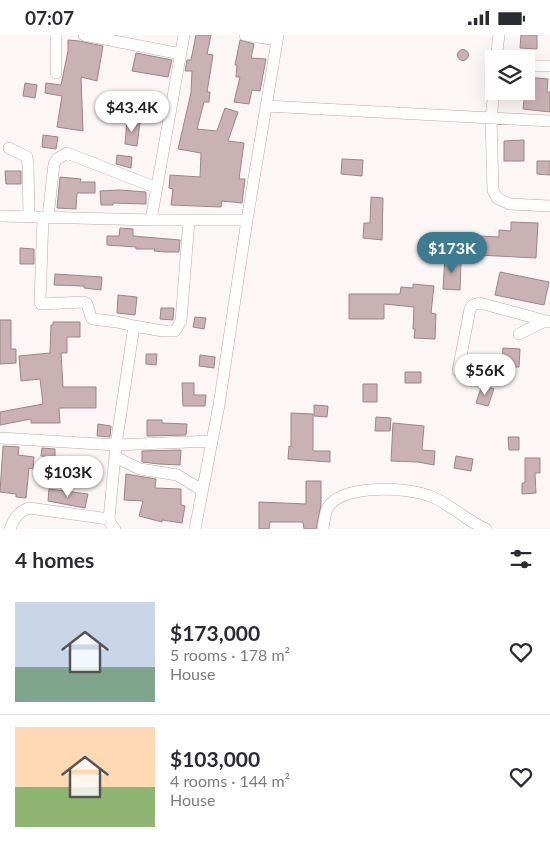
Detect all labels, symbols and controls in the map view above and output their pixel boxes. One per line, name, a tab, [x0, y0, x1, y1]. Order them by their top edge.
text: 07:07	[25, 6, 74, 29]
map controls	[485, 50, 535, 100]
button: layers	[485, 50, 535, 100]
pin: $43.4K	[91, 91, 173, 133]
text: $43.4K	[106, 97, 158, 116]
pin: $173K	[417, 231, 487, 274]
text: $173K	[428, 238, 476, 257]
pin: $56K	[455, 353, 515, 396]
text: $56K	[466, 360, 504, 379]
pin: $103K	[33, 455, 103, 498]
text: $103K	[44, 462, 92, 481]
icon: filters	[507, 545, 535, 573]
text: 4 homes	[15, 547, 94, 572]
text: $173,000	[170, 620, 260, 645]
icon: home	[55, 622, 115, 682]
icon: heart	[507, 638, 535, 666]
text: 5 rooms · 178 m²	[170, 645, 290, 664]
text: House	[170, 664, 215, 683]
text: $103,000	[170, 746, 260, 771]
icon: home	[55, 747, 115, 807]
icon: heart	[507, 763, 535, 791]
text: 4 rooms · 144 m²	[170, 771, 290, 790]
text: House	[170, 790, 215, 809]

